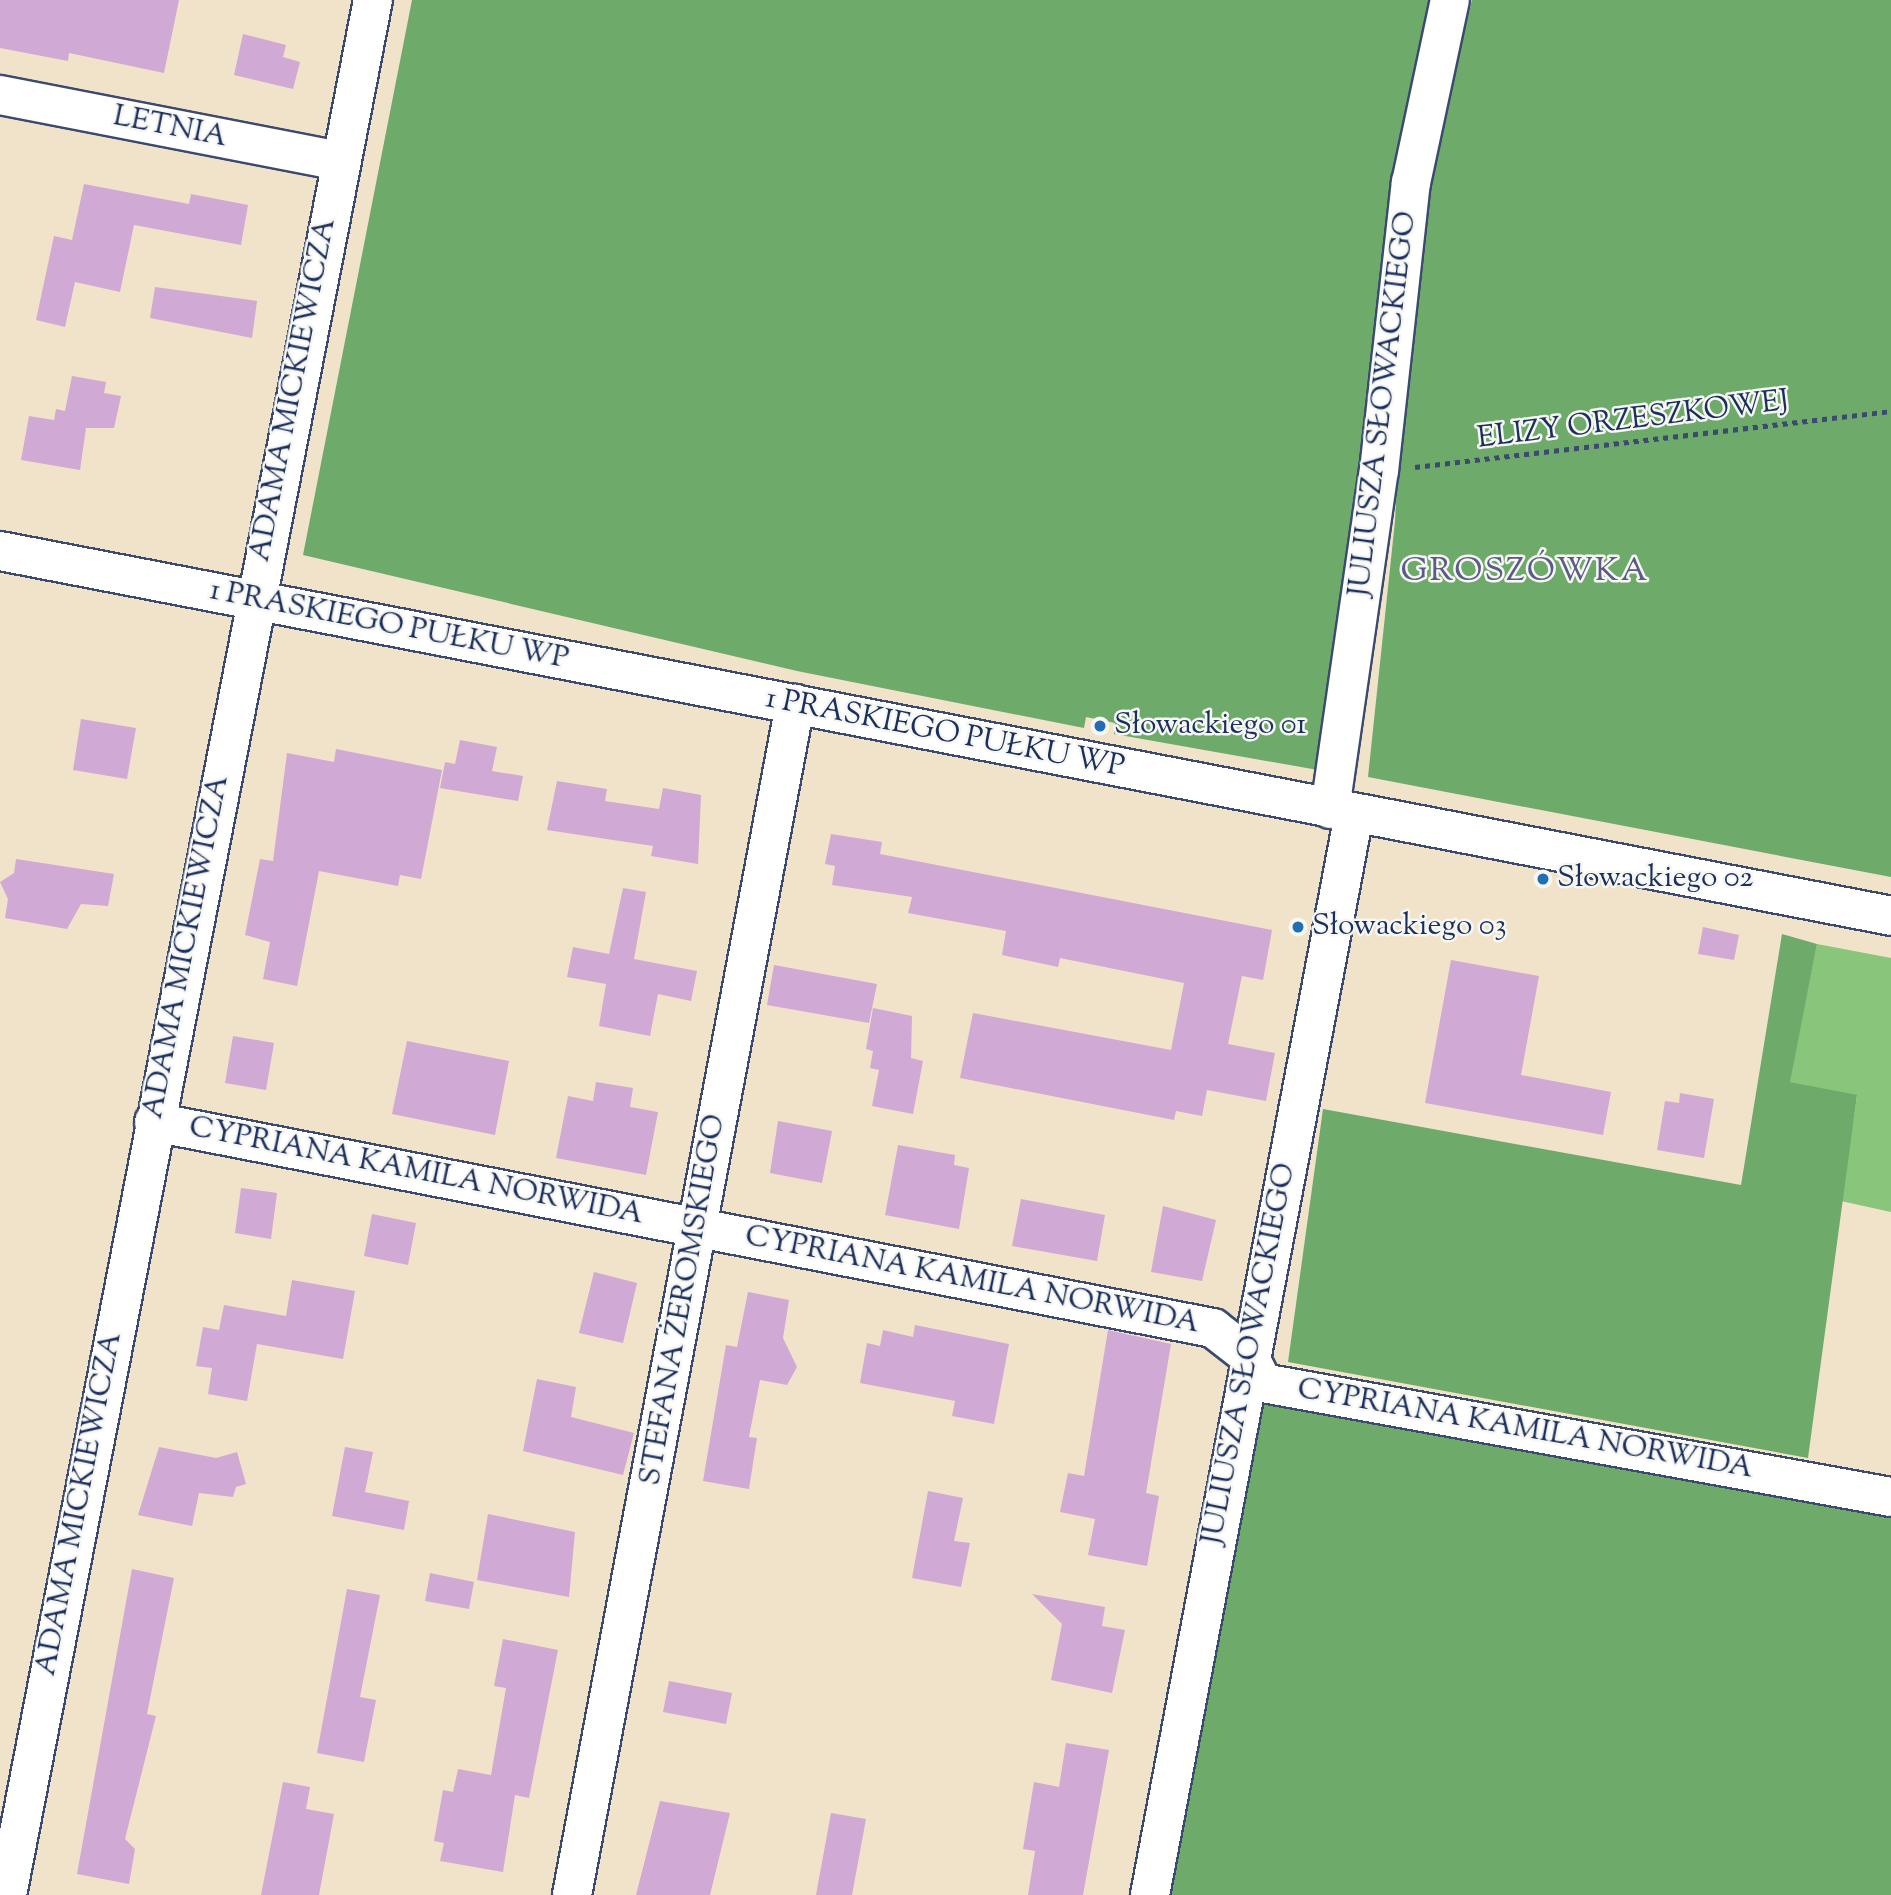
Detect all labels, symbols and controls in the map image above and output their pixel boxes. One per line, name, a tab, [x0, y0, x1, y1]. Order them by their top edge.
street label: LETNIA	[110, 99, 230, 157]
street label: JULIUSZA SŁOWACKIEGO	[1342, 209, 1426, 599]
street label: ADAMA MICKIEWICZA	[243, 215, 345, 565]
street label: ELIZY ORZESZKOWEJ	[1475, 384, 1791, 458]
district label: GROSZÓWKA	[1402, 553, 1648, 593]
street label: 1 PRASKIEGO PUŁKU WP	[207, 574, 571, 678]
street label: 1 PRASKIEGO PUŁKU WP	[763, 682, 1127, 786]
place label: Słowackiego 01	[1114, 708, 1307, 744]
marker: Słowackiego 01	[1092, 718, 1108, 734]
street label: ADAMA MICKIEWICZA	[136, 772, 238, 1122]
place label: Słowackiego 02	[1557, 861, 1753, 897]
marker: Słowackiego 02	[1535, 871, 1551, 887]
place label: Słowackiego 03	[1312, 909, 1507, 945]
marker: Słowackiego 03	[1290, 919, 1306, 935]
street label: CYPRIANA KAMILA NORWIDA	[186, 1110, 646, 1234]
street label: STEFANA ŻEROMSKIEGO	[634, 1112, 734, 1488]
street label: JULIUSZA SŁOWACKIEGO	[1195, 1160, 1305, 1548]
street label: CYPRIANA KAMILA NORWIDA	[742, 1219, 1202, 1343]
street label: ADAMA MICKIEWICZA	[29, 1329, 131, 1679]
street label: CYPRIANA KAMILA NORWIDA	[1294, 1372, 1756, 1488]

